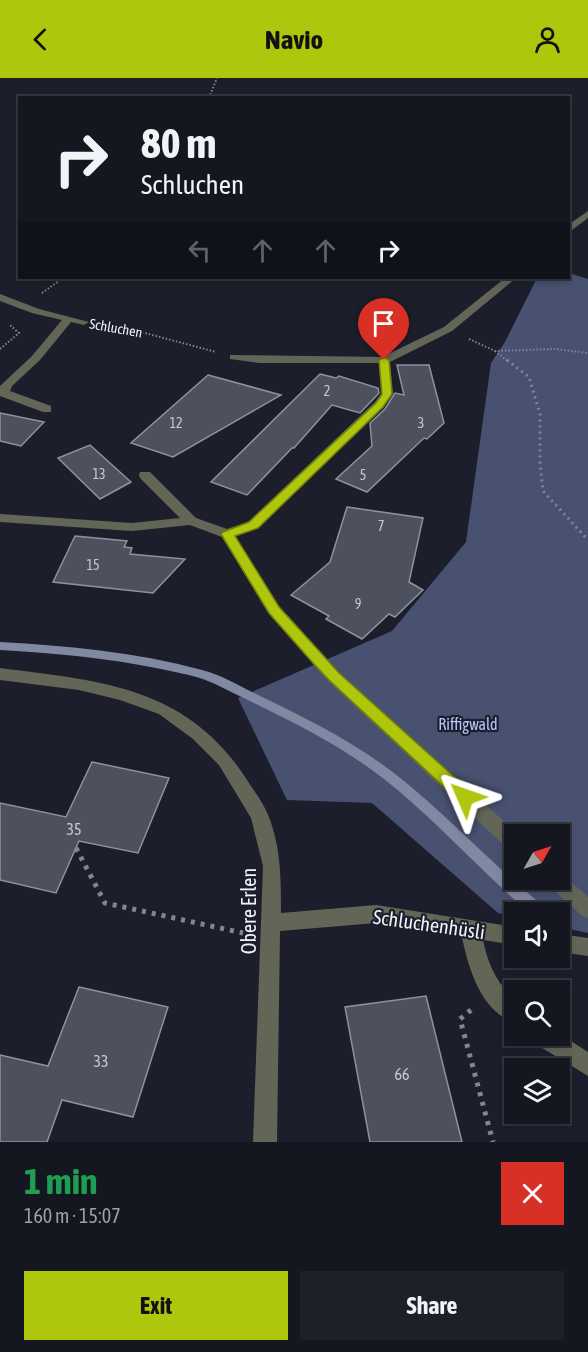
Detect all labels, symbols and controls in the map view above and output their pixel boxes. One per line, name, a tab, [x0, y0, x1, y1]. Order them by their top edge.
icon: back	[24, 23, 57, 56]
icon: person	[531, 23, 564, 56]
text: Navio	[265, 24, 323, 55]
text: 80 m	[141, 119, 216, 167]
icon: right	[42, 120, 120, 198]
text: Schluchen	[141, 169, 244, 200]
icon: left	[183, 234, 216, 267]
icon: ahead	[246, 234, 279, 267]
icon: ahead	[309, 234, 342, 267]
icon: right	[372, 234, 405, 267]
pin	[358, 298, 409, 360]
icon: arrive	[367, 307, 400, 340]
street label: Schluchen	[88, 315, 144, 341]
house number: 2	[324, 383, 330, 399]
house number: 12	[169, 415, 183, 431]
house number: 3	[418, 415, 424, 431]
house number: 13	[92, 466, 106, 482]
house number: 5	[360, 467, 366, 483]
house number: 7	[378, 518, 384, 534]
house number: 15	[86, 557, 100, 573]
house number: 9	[355, 596, 361, 612]
park label: Riffigwald	[438, 715, 498, 734]
position arrow	[433, 765, 497, 829]
house number: 35	[66, 820, 82, 838]
north arrow	[504, 824, 570, 890]
map controls	[504, 824, 570, 1124]
street label: Obere Erlen	[237, 868, 260, 954]
button: sound	[504, 902, 570, 968]
street label: Schluchenhüsli	[372, 905, 486, 943]
button: search	[504, 980, 570, 1046]
house number: 33	[93, 1052, 109, 1070]
button: layers	[504, 1058, 570, 1124]
house number: 66	[394, 1065, 410, 1083]
text: 1 min	[24, 1160, 98, 1202]
button: close	[501, 1162, 564, 1225]
text: 160 m · 15:07	[24, 1204, 121, 1227]
button: Exit	[24, 1271, 288, 1340]
button: Share	[300, 1271, 564, 1340]

